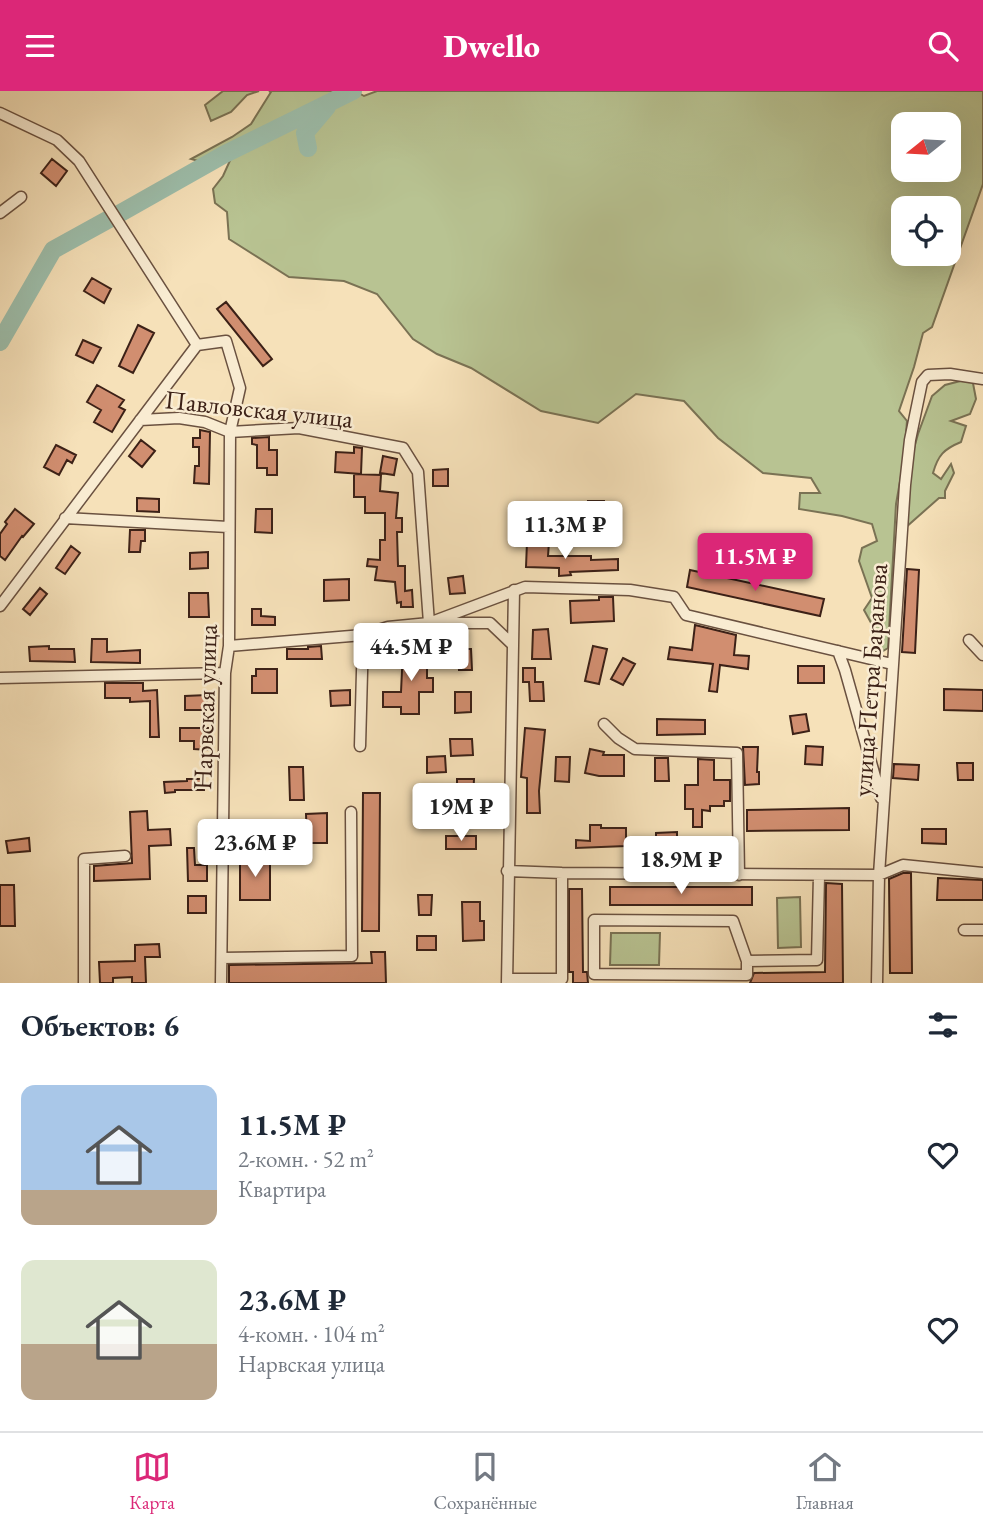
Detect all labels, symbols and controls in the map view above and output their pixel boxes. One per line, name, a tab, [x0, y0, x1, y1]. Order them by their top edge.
text: Dwello	[443, 25, 540, 67]
icon: menu	[21, 27, 59, 65]
icon: search	[924, 27, 962, 65]
north arrow	[891, 112, 961, 182]
map controls	[891, 112, 961, 266]
button: locate	[891, 196, 961, 266]
street label: Павловская улица	[163, 382, 355, 436]
pin: 11.3M ₽	[500, 501, 630, 561]
text: 11.3M ₽	[524, 509, 606, 539]
pin: 11.5M ₽	[690, 533, 820, 593]
text: 11.5M ₽	[714, 541, 796, 571]
street label: улица Петра Баранова	[845, 562, 895, 798]
street label: Нарвская улица	[185, 623, 225, 791]
pin: 44.5M ₽	[346, 623, 476, 683]
text: 44.5M ₽	[370, 631, 452, 661]
pin: 19M ₽	[412, 783, 510, 843]
text: 19M ₽	[428, 791, 494, 821]
pin: 23.6M ₽	[190, 819, 320, 879]
text: 23.6M ₽	[214, 827, 296, 857]
pin: 18.9M ₽	[616, 837, 746, 896]
text: 18.9M ₽	[640, 844, 722, 874]
text: Объектов: 6	[21, 1006, 179, 1045]
icon: filters	[924, 1006, 962, 1044]
text: 11.5M ₽	[238, 1105, 346, 1144]
icon: home	[77, 1113, 161, 1197]
icon: heart	[924, 1136, 962, 1174]
text: 2-комн. · 52 m²	[238, 1144, 374, 1174]
text: Квартира	[238, 1174, 326, 1204]
text: 23.6M ₽	[238, 1280, 346, 1319]
icon: home	[77, 1288, 161, 1372]
icon: heart	[924, 1311, 962, 1349]
text: 4-комн. · 104 m²	[238, 1319, 385, 1349]
text: Нарвская улица	[238, 1349, 385, 1379]
tab: Карта	[129, 1448, 175, 1515]
tab: Сохранённые	[433, 1448, 537, 1515]
tab: Главная	[796, 1448, 854, 1515]

